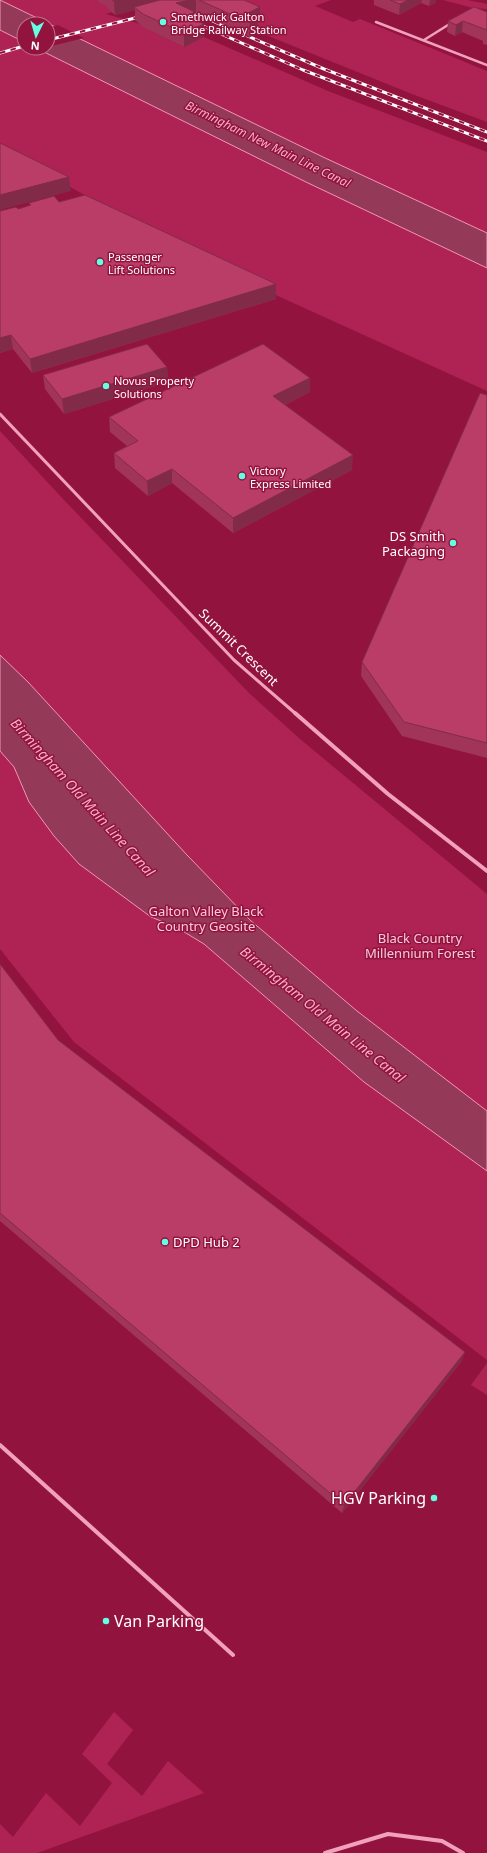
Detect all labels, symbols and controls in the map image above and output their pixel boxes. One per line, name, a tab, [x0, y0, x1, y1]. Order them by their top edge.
place label: Smethwick Galton Bridge Railway Station	[171, 9, 287, 37]
north arrow	[16, 16, 56, 56]
marker: Smethwick Galton Bridge Railway Station	[158, 17, 168, 27]
text: N	[30, 39, 40, 54]
water label: Birmingham New Main Line Canal	[183, 97, 354, 192]
place label: Passenger Lift Solutions	[108, 249, 175, 277]
marker: Passenger Lift Solutions	[95, 257, 105, 267]
place label: Novus Property Solutions	[114, 373, 194, 401]
marker: Novus Property Solutions	[101, 381, 111, 391]
place label: Victory Express Limited	[250, 463, 331, 491]
marker: Victory Express Limited	[237, 471, 247, 481]
place label: DS Smith Packaging	[382, 527, 445, 560]
marker: DS Smith Packaging	[448, 538, 458, 548]
street label: Summit Crescent	[195, 604, 283, 690]
water label: Birmingham Old Main Line Canal	[7, 714, 160, 881]
park label: Galton Valley Black Country Geosite	[149, 902, 264, 935]
park label: Black Country Millennium Forest	[365, 929, 475, 962]
water label: Birmingham Old Main Line Canal	[237, 941, 410, 1087]
place label: DPD Hub 2	[173, 1233, 240, 1251]
marker: DPD Hub 2	[160, 1237, 170, 1247]
place label: HGV Parking	[331, 1487, 426, 1509]
marker: HGV Parking	[429, 1493, 439, 1503]
place label: Van Parking	[114, 1610, 204, 1632]
marker: Van Parking	[101, 1616, 111, 1626]

